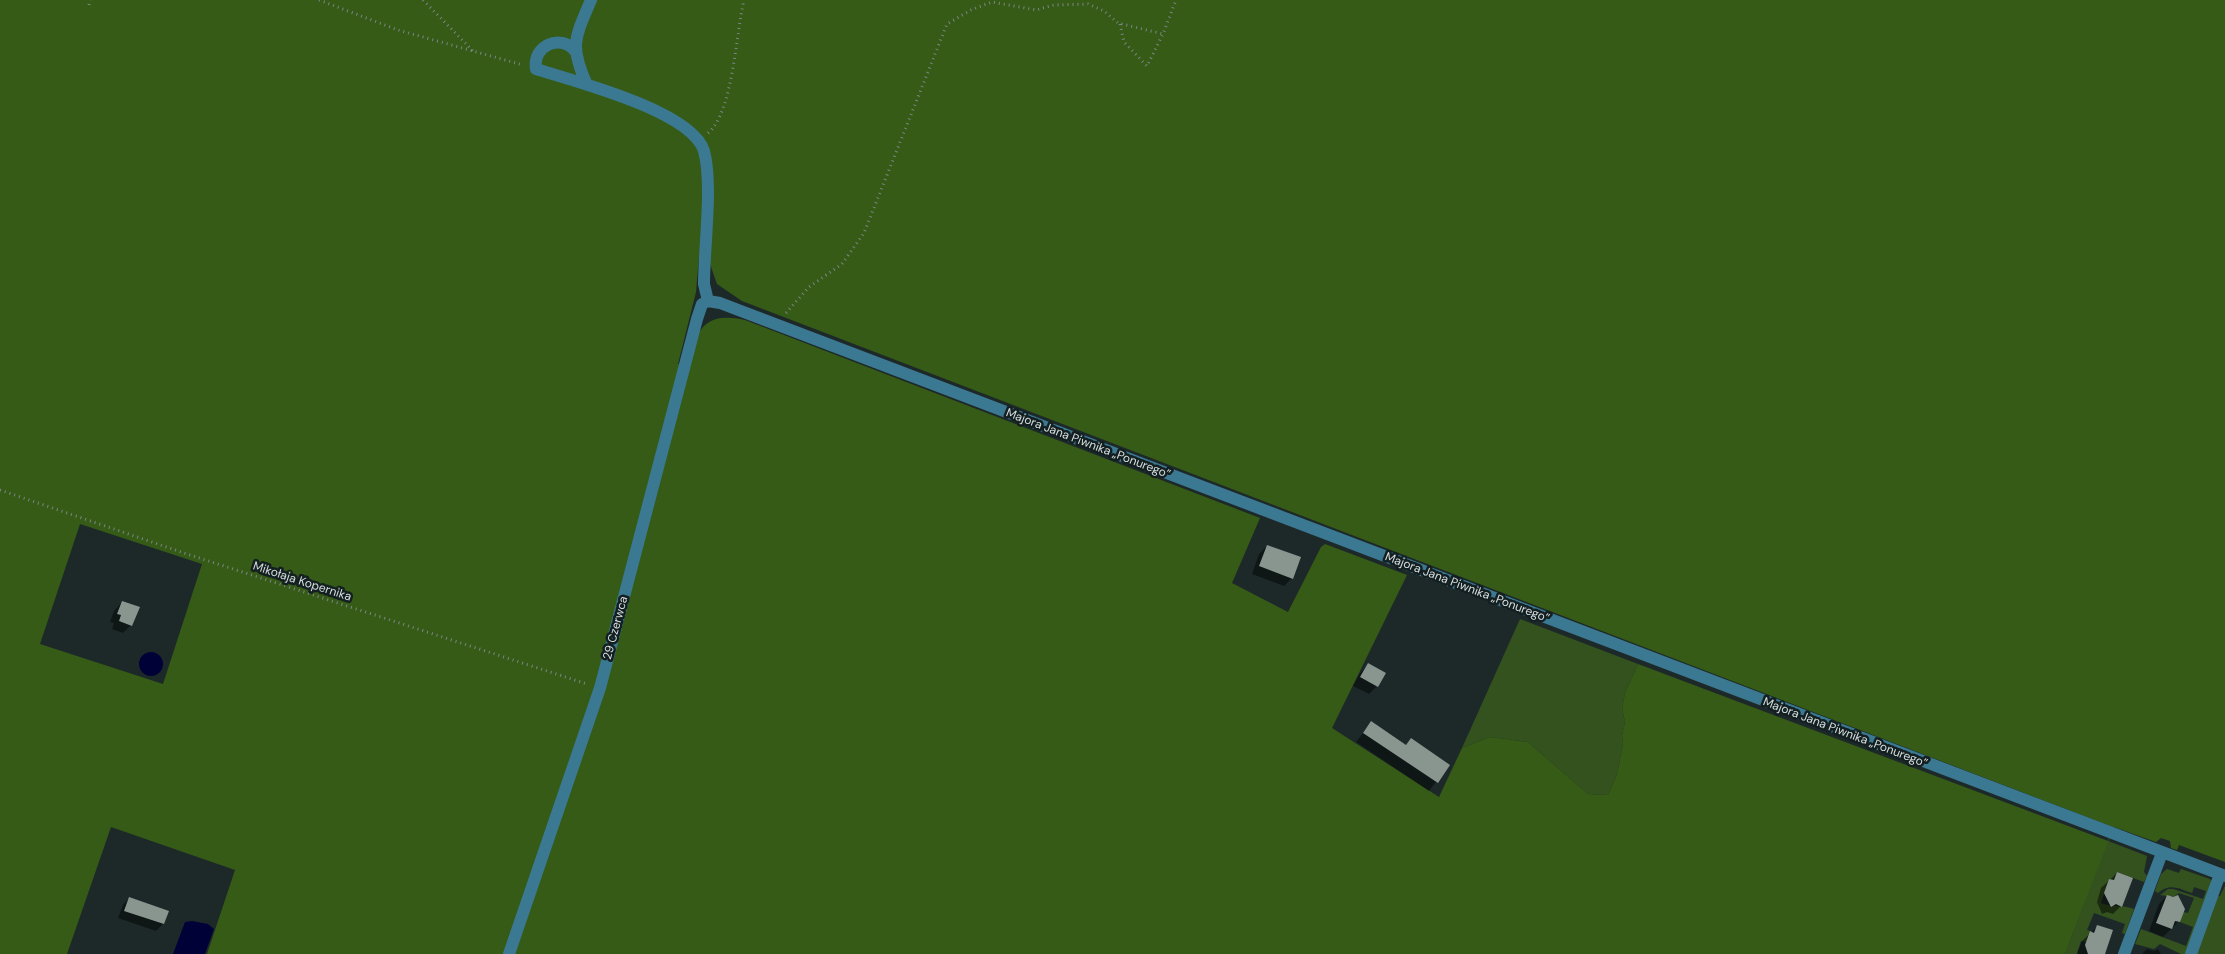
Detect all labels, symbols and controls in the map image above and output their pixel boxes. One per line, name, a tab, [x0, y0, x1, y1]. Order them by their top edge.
street label: Majora Jana Piwnika „Ponurego”	[1004, 406, 1172, 482]
street label: Majora Jana Piwnika „Ponurego”	[1383, 550, 1551, 626]
street label: Mikołaja Kopernika	[251, 559, 353, 605]
street label: 29 Czerwca	[601, 595, 631, 661]
street label: Majora Jana Piwnika „Ponurego”	[1761, 695, 1929, 771]

